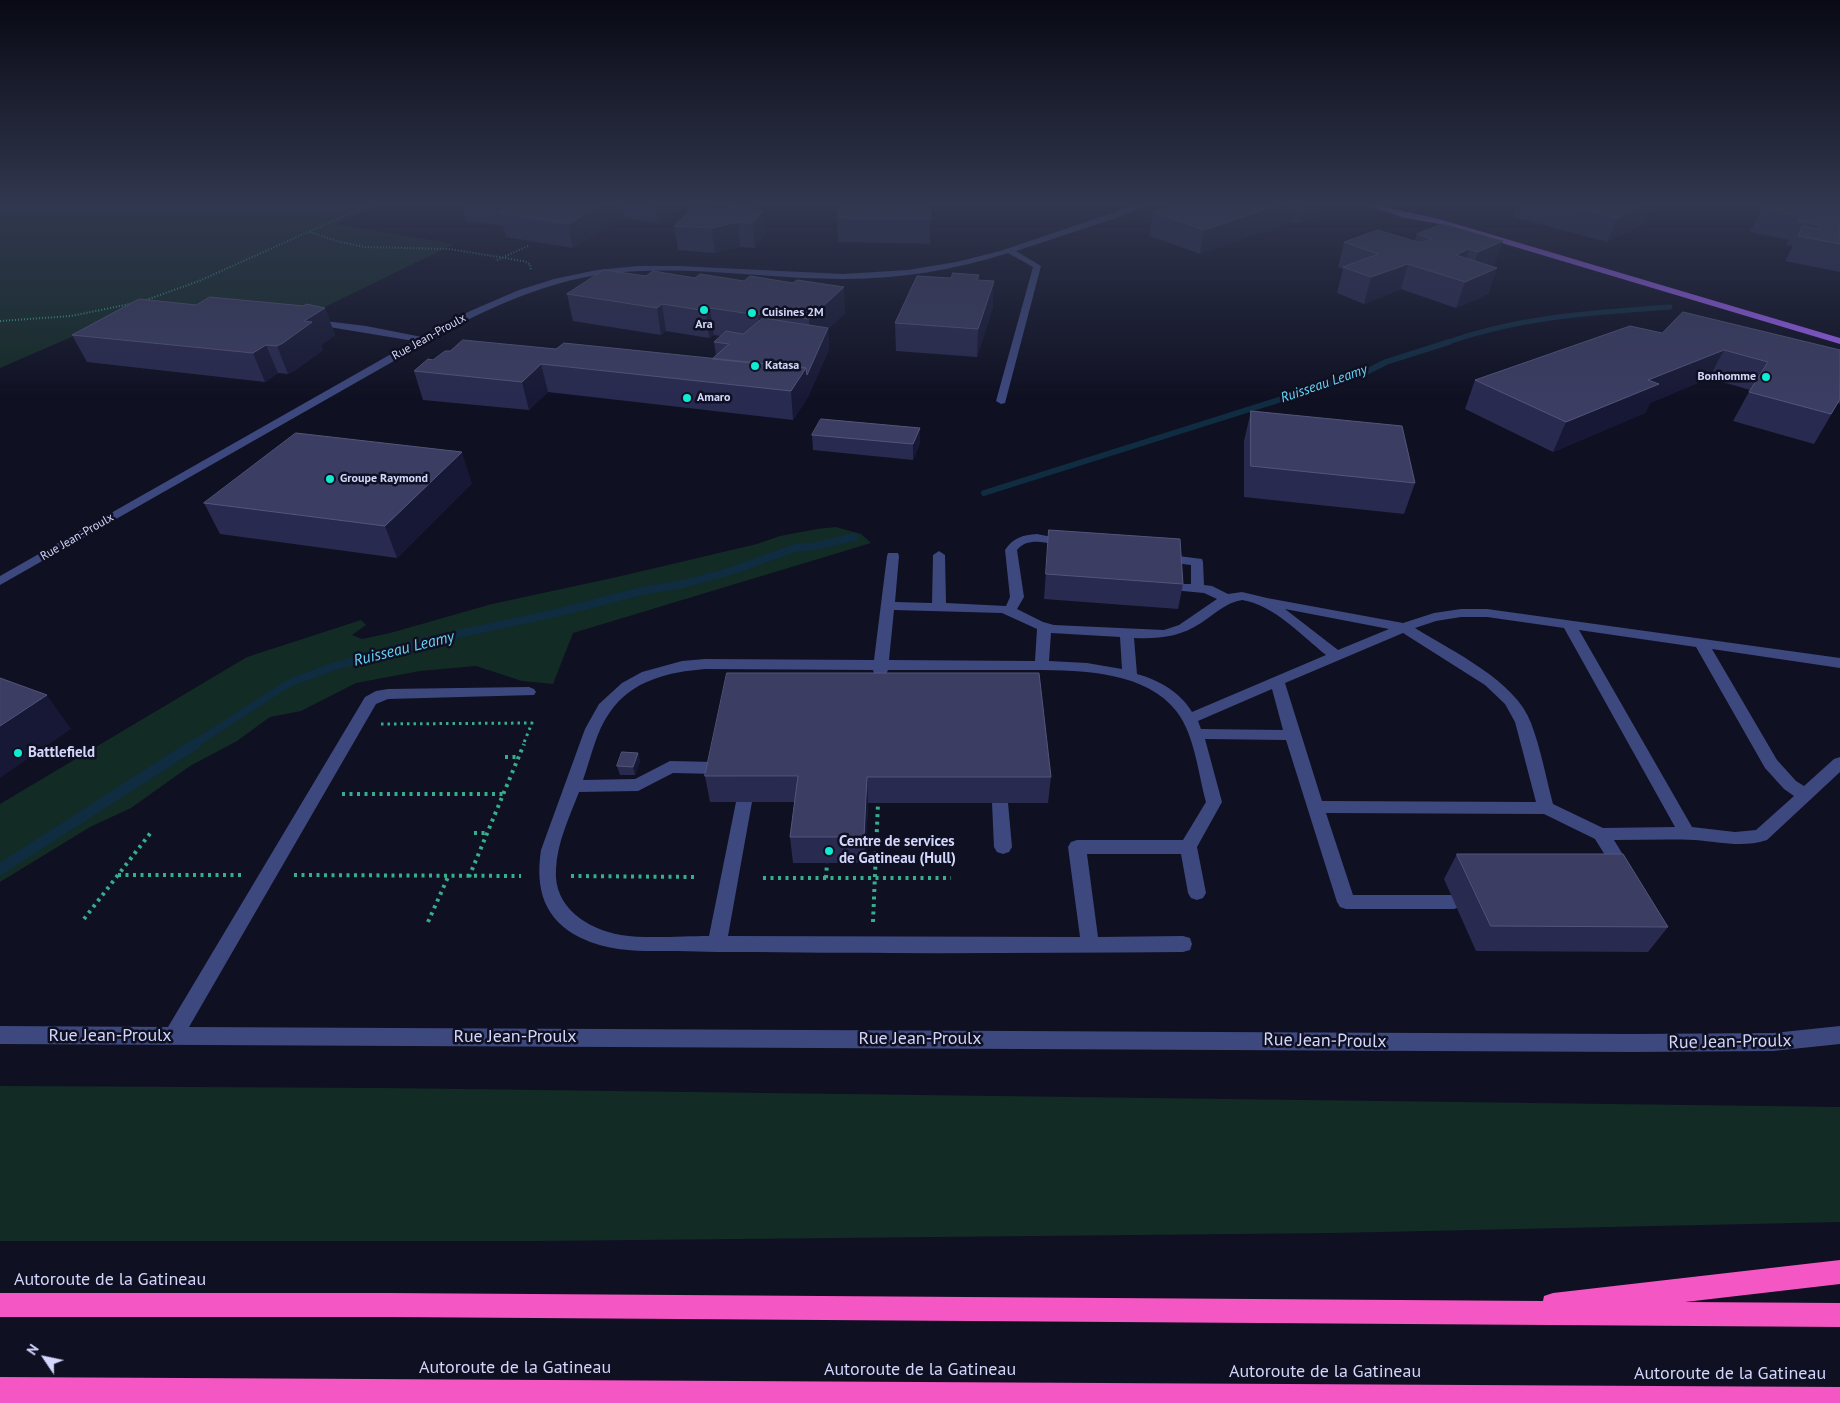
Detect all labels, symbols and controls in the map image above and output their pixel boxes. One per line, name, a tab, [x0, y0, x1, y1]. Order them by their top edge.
marker: Ara	[698, 304, 710, 316]
place label: Cuisines 2M	[762, 306, 824, 320]
marker: Cuisines 2M	[746, 307, 758, 319]
street label: Rue Jean-Proulx	[390, 311, 468, 363]
place label: Ara	[695, 318, 713, 332]
place label: Katasa	[765, 359, 799, 373]
marker: Katasa	[749, 360, 761, 372]
water label: Ruisseau Leamy	[1279, 361, 1369, 407]
place label: Bonhomme	[1698, 370, 1756, 384]
marker: Bonhomme	[1760, 371, 1772, 383]
place label: Amaro	[697, 391, 731, 405]
marker: Amaro	[681, 392, 693, 404]
place label: Groupe Raymond	[340, 472, 428, 486]
marker: Groupe Raymond	[324, 473, 336, 485]
street label: Rue Jean-Proulx	[38, 510, 116, 564]
water label: Ruisseau Leamy	[352, 627, 456, 671]
place label: Battlefield	[28, 744, 95, 762]
marker: Battlefield	[12, 747, 24, 759]
place label: Centre de services de Gatineau (Hull)	[839, 833, 956, 868]
marker: Centre de services de Gatineau (Hull)	[823, 845, 835, 857]
street label: Rue Jean-Proulx	[48, 1025, 172, 1047]
street label: Rue Jean-Proulx	[453, 1026, 577, 1048]
street label: Rue Jean-Proulx	[858, 1028, 982, 1050]
street label: Rue Jean-Proulx	[1263, 1029, 1387, 1053]
street label: Rue Jean-Proulx	[1668, 1030, 1792, 1054]
street label: Autoroute de la Gatineau	[14, 1269, 206, 1291]
north arrow	[20, 1333, 70, 1383]
text: N	[23, 1341, 43, 1358]
street label: Autoroute de la Gatineau	[419, 1357, 611, 1379]
street label: Autoroute de la Gatineau	[824, 1359, 1016, 1381]
street label: Autoroute de la Gatineau	[1229, 1361, 1421, 1383]
street label: Autoroute de la Gatineau	[1634, 1363, 1826, 1385]

